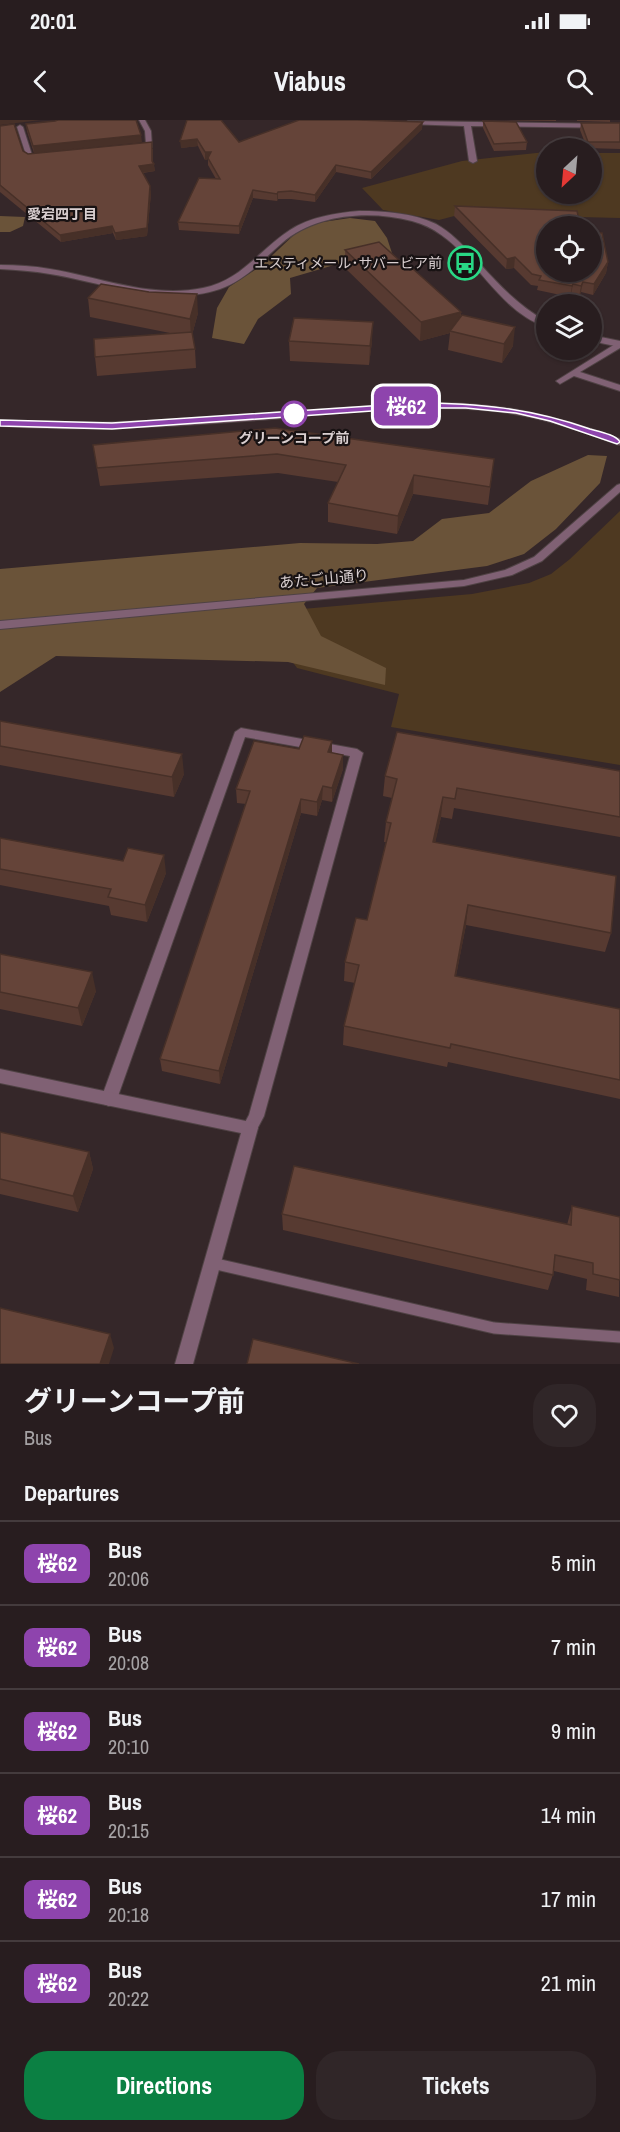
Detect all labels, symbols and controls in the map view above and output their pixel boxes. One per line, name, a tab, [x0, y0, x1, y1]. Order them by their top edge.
text: 20:01	[30, 6, 76, 36]
text: Viabus	[274, 63, 346, 99]
icon: back	[24, 65, 57, 98]
icon: search	[563, 65, 596, 98]
north arrow	[536, 138, 602, 204]
map controls	[536, 138, 602, 360]
district label: 愛宕四丁目	[27, 205, 97, 223]
button: locate	[536, 216, 602, 282]
bus stop icon: エスティメール･サバービア前	[447, 245, 483, 281]
place label: エスティメール･サバービア前	[254, 254, 442, 272]
button: layers	[536, 294, 602, 360]
line badge: 桜62	[372, 386, 440, 426]
text: 桜62	[386, 392, 426, 421]
marker: グリーンコープ前	[281, 401, 307, 427]
place label: グリーンコープ前	[239, 429, 349, 447]
street label: あたご山通り	[278, 564, 370, 593]
text: グリーンコープ前	[24, 1382, 245, 1420]
button: heart	[533, 1384, 596, 1447]
text: Bus	[24, 1424, 52, 1451]
text: Departures	[24, 1478, 119, 1508]
text: Bus	[108, 1535, 142, 1565]
text: 5 min	[551, 1548, 596, 1578]
text: 桜62	[37, 1549, 77, 1578]
text: 20:06	[108, 1565, 149, 1592]
text: Bus	[108, 1619, 142, 1649]
text: 7 min	[551, 1632, 596, 1662]
text: 桜62	[37, 1633, 77, 1662]
text: 20:08	[108, 1649, 149, 1676]
text: Bus	[108, 1703, 142, 1733]
text: 9 min	[551, 1716, 596, 1746]
text: 桜62	[37, 1717, 77, 1746]
text: 20:10	[108, 1733, 149, 1760]
text: Bus	[108, 1787, 142, 1817]
text: 14 min	[541, 1800, 596, 1830]
text: 桜62	[37, 1801, 77, 1830]
text: 20:15	[108, 1817, 149, 1844]
text: Bus	[108, 1871, 142, 1901]
text: 17 min	[541, 1884, 596, 1914]
text: 桜62	[37, 1885, 77, 1914]
text: 20:18	[108, 1901, 149, 1928]
text: Bus	[108, 1955, 142, 1985]
text: 21 min	[541, 1968, 596, 1998]
text: 桜62	[37, 1969, 77, 1998]
text: 20:22	[108, 1985, 149, 2012]
button: Directions	[24, 2051, 304, 2120]
button: Tickets	[316, 2051, 596, 2120]

